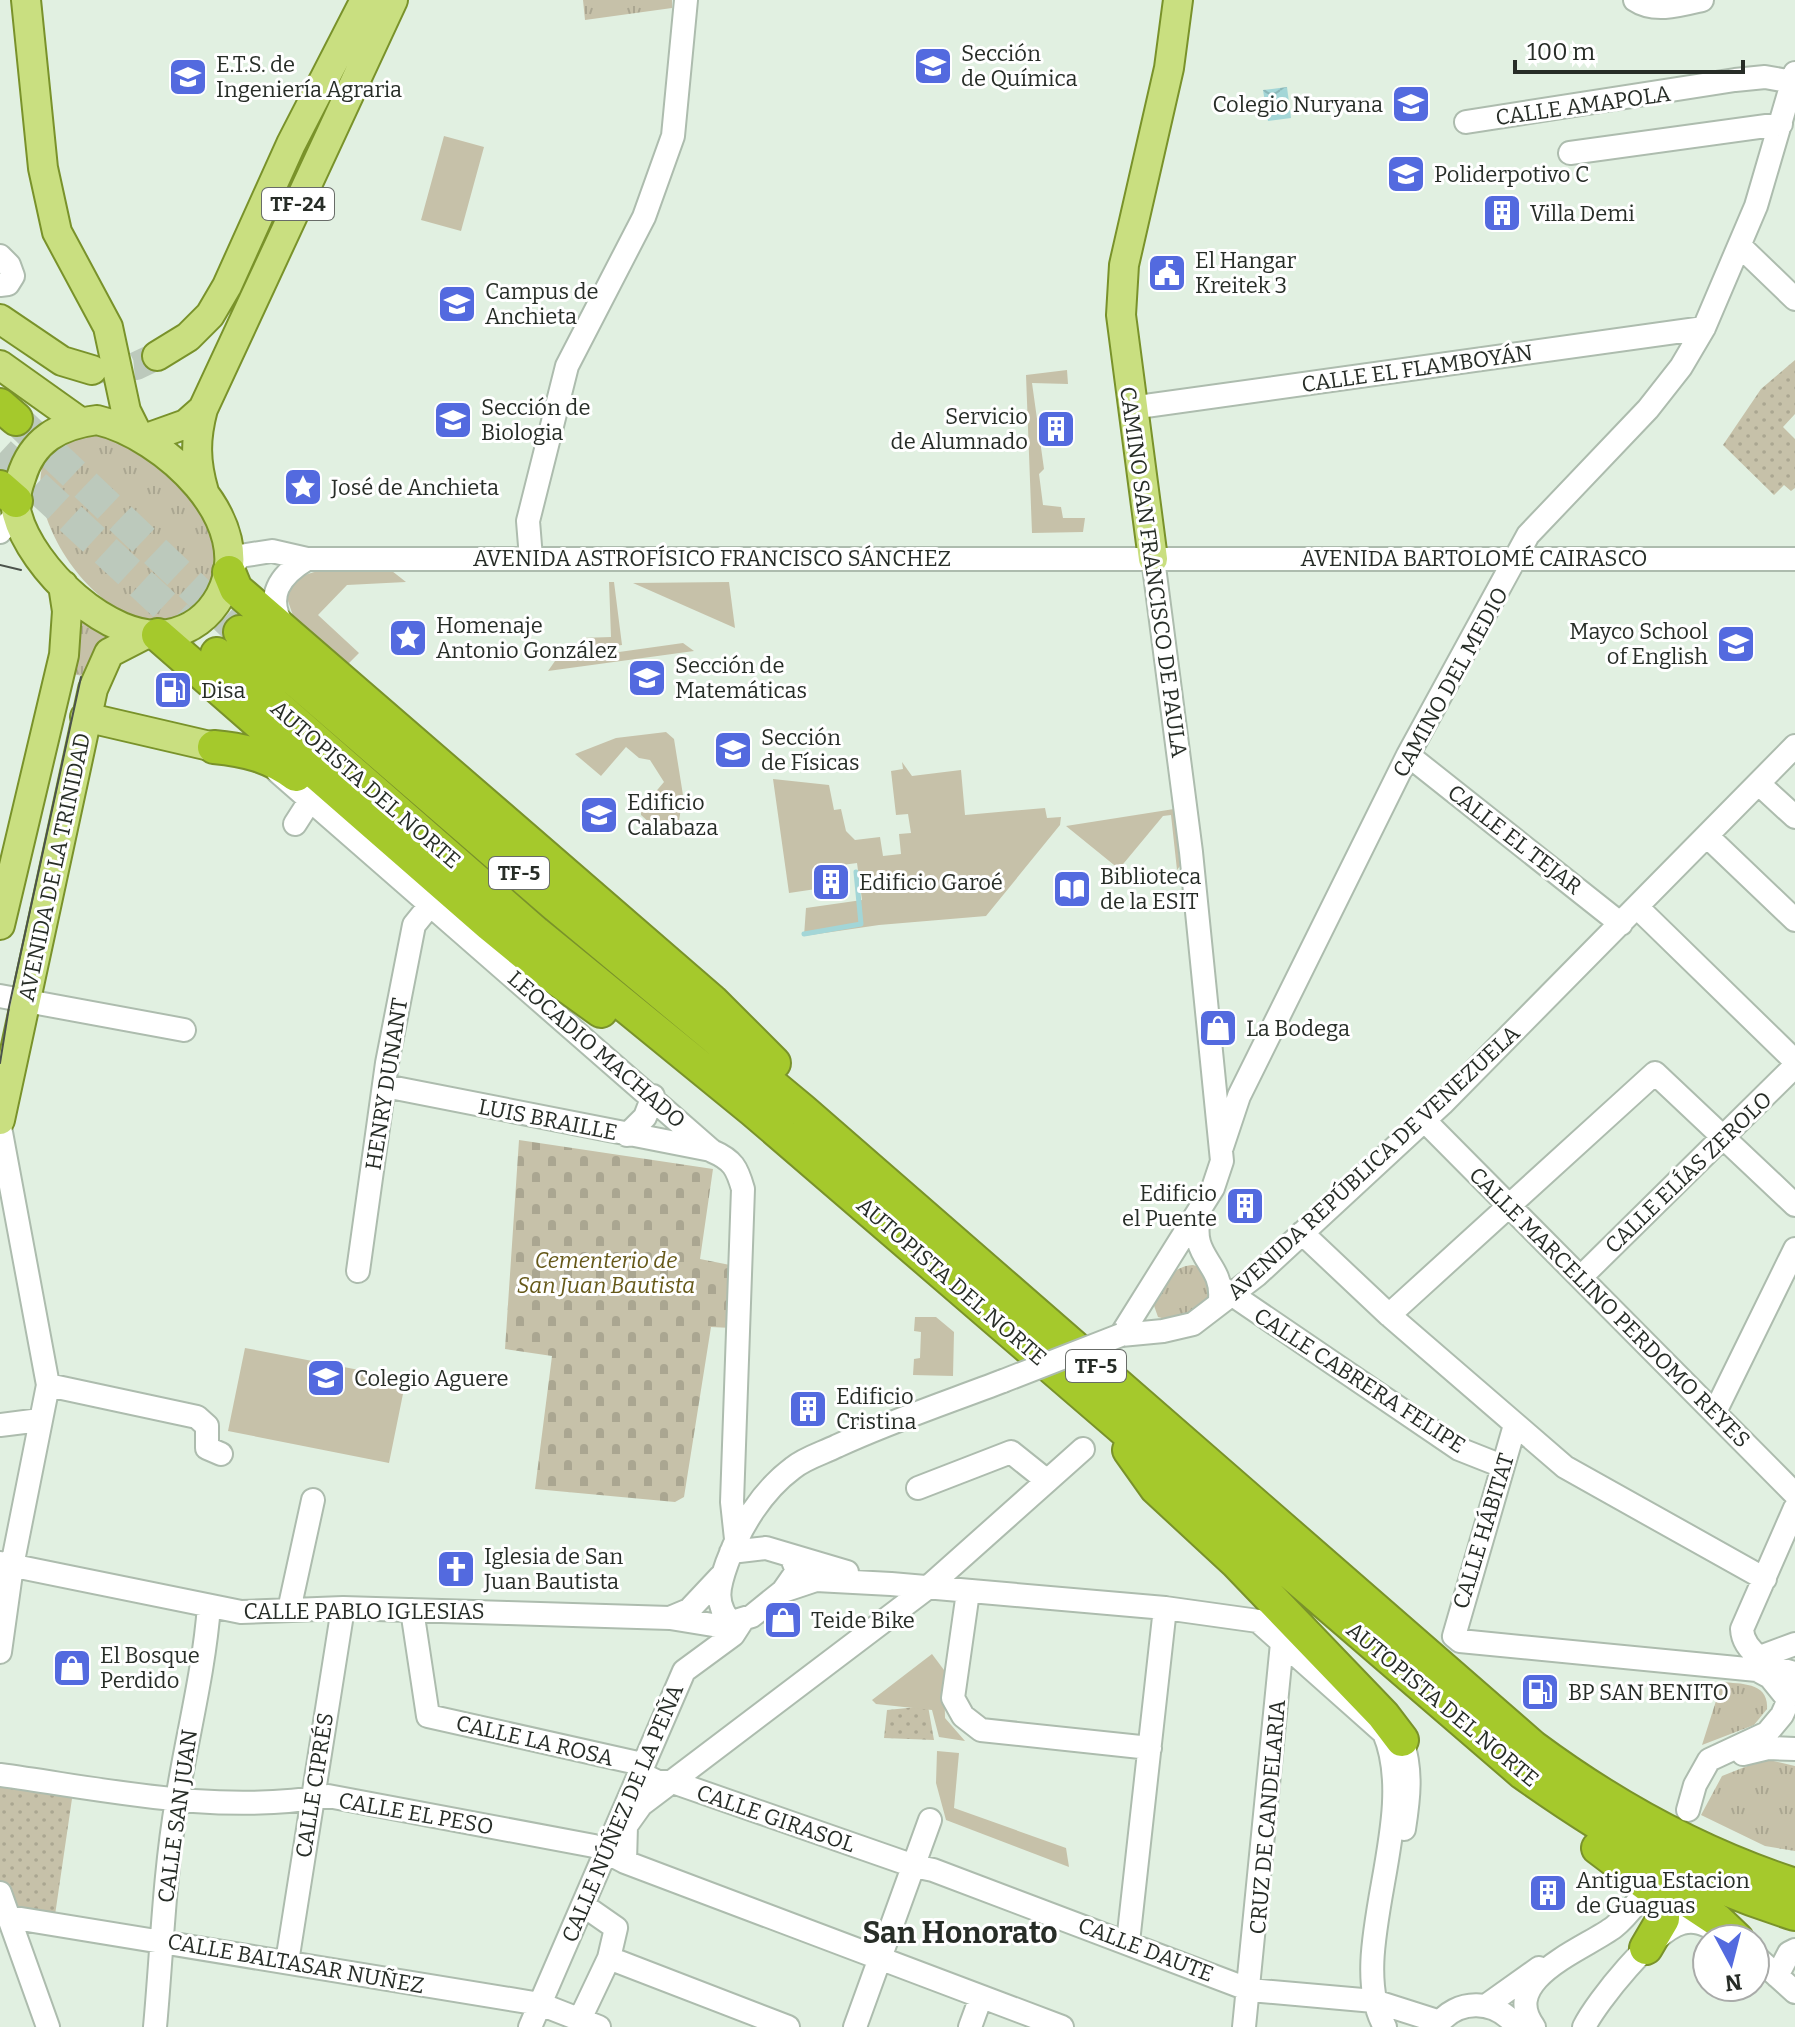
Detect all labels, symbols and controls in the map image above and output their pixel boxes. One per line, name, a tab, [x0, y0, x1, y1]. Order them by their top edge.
scale bar	[1515, 24, 1743, 74]
text: 100 m	[1527, 38, 1595, 66]
place label: Sección de Química	[961, 40, 1078, 92]
school or university icon: Sección de Química	[912, 45, 954, 87]
place label: E.T.S. de Ingeniería Agraria	[216, 51, 402, 103]
school or university icon: E.T.S. de Ingeniería Agraria	[167, 56, 209, 98]
street label: CALLE AMAPOLA	[1494, 80, 1673, 131]
school or university icon: Colegio Nuryana	[1390, 83, 1432, 125]
place label: Colegio Nuryana	[1213, 91, 1383, 118]
school or university icon: Poliderpotivo C	[1385, 153, 1427, 195]
place label: Poliderpotivo C	[1434, 161, 1589, 188]
road number: TF-24	[262, 188, 334, 220]
building icon: Villa Demi	[1481, 192, 1523, 234]
place label: Villa Demi	[1530, 200, 1635, 227]
place label: El Hangar Kreitek 3	[1195, 247, 1297, 299]
public building icon: El Hangar Kreitek 3	[1146, 252, 1188, 294]
place label: Campus de Anchieta	[485, 278, 599, 330]
school or university icon: Campus de Anchieta	[436, 283, 478, 325]
street label: CALLE EL FLAMBOYÁN	[1300, 339, 1534, 398]
street label: CAMINO SAN FRANCISCO DE PAULA	[1114, 385, 1193, 760]
place label: Sección de Biologia	[481, 394, 590, 446]
school or university icon: Sección de Biologia	[432, 399, 474, 441]
place label: Servicio de Alumnado	[891, 403, 1028, 455]
building icon: Servicio de Alumnado	[1035, 408, 1077, 450]
place icon: José de Anchieta	[282, 466, 324, 508]
place label: José de Anchieta	[330, 474, 499, 501]
street label: AVENIDA ASTROFÍSICO FRANCISCO SÁNCHEZ	[473, 545, 951, 572]
street label: AVENIDA BARTOLOMÉ CAIRASCO	[1301, 545, 1647, 572]
street label: CAMINO DEL MEDIO	[1387, 582, 1514, 782]
place label: Homenaje Antonio González	[436, 612, 617, 664]
place icon: Homenaje Antonio González	[387, 617, 429, 659]
place label: Mayco School of English	[1569, 618, 1708, 670]
school or university icon: Mayco School of English	[1715, 623, 1757, 665]
place label: Sección de Matemáticas	[675, 652, 807, 704]
school or university icon: Sección de Matemáticas	[626, 657, 668, 699]
fuel station icon: Disa	[152, 669, 194, 711]
place label: Disa	[201, 677, 246, 704]
street label: AUTOPISTA DEL NORTE	[265, 695, 466, 874]
place label: Sección de Físicas	[761, 724, 860, 776]
school or university icon: Sección de Físicas	[712, 729, 754, 771]
street label: AVENIDA DE LA TRINIDAD	[13, 730, 96, 1004]
street label: CALLE EL TEJAR	[1442, 779, 1587, 900]
place label: Edificio Calabaza	[627, 789, 718, 841]
school or university icon: Edificio Calabaza	[578, 794, 620, 836]
road number: TF-5	[489, 857, 549, 889]
building icon: Edificio Garoé	[810, 861, 852, 903]
place label: Biblioteca de la ESIT	[1100, 863, 1201, 915]
library icon: Biblioteca de la ESIT	[1051, 868, 1093, 910]
place label: Edificio Garoé	[859, 869, 1003, 896]
street label: LEOCADIO MACHADO	[502, 965, 691, 1134]
street label: HENRY DUNANT	[360, 996, 413, 1172]
shop icon: La Bodega	[1197, 1007, 1239, 1049]
place label: La Bodega	[1246, 1015, 1350, 1042]
street label: AVENIDA REPÚBLICA DE VENEZUELA	[1221, 1019, 1526, 1305]
street label: CALLE ELÍAS ZEROLO	[1599, 1086, 1777, 1259]
street label: LUIS BRAILLE	[476, 1093, 620, 1146]
street label: CALLE MARCELINO PERDOMO REYES	[1464, 1161, 1756, 1453]
place label: Edificio el Puente	[1122, 1180, 1217, 1232]
building icon: Edificio el Puente	[1224, 1185, 1266, 1227]
street label: AUTOPISTA DEL NORTE	[851, 1192, 1052, 1371]
park label: Cementerio de San Juan Bautista	[517, 1247, 695, 1299]
street label: CALLE CABRERA FELIPE	[1249, 1302, 1470, 1459]
road number: TF-5	[1066, 1350, 1126, 1382]
school or university icon: Colegio Aguere	[305, 1357, 347, 1399]
place label: Colegio Aguere	[354, 1365, 508, 1392]
place label: Edificio Cristina	[836, 1383, 917, 1435]
building icon: Edificio Cristina	[787, 1388, 829, 1430]
street label: CALLE HÁBITAT	[1447, 1450, 1520, 1612]
place label: Iglesia de San Juan Bautista	[483, 1543, 623, 1595]
church icon: Iglesia de San Juan Bautista	[435, 1548, 477, 1590]
street label: CALLE PABLO IGLESIAS	[243, 1598, 485, 1625]
shop icon: Teide Bike	[762, 1599, 804, 1641]
place label: Teide Bike	[811, 1607, 915, 1634]
street label: AUTOPISTA DEL NORTE	[1341, 1616, 1544, 1793]
place label: El Bosque Perdido	[100, 1642, 200, 1694]
shop icon: El Bosque Perdido	[51, 1647, 93, 1689]
fuel station icon: BP SAN BENITO	[1519, 1671, 1561, 1713]
place label: BP SAN BENITO	[1568, 1679, 1729, 1706]
street label: CALLE NÚÑEZ DE LA PEÑA	[556, 1680, 689, 1946]
street label: CRUZ DE CANDELARIA	[1244, 1698, 1291, 1935]
street label: CALLE LA ROSA	[453, 1709, 617, 1772]
street label: CALLE CIPRÉS	[290, 1711, 339, 1860]
street label: CALLE SAN JUAN	[152, 1728, 203, 1904]
street label: CALLE GIRASOL	[693, 1779, 859, 1858]
street label: CALLE EL PESO	[336, 1787, 495, 1840]
place label: Antigua Estacion de Guaguas	[1576, 1867, 1750, 1919]
building icon: Antigua Estacion de Guaguas	[1527, 1872, 1569, 1914]
street label: CALLE DAUTE	[1074, 1911, 1217, 1988]
district label: San Honorato	[862, 1915, 1058, 1951]
north arrow	[1691, 1923, 1771, 2003]
street label: CALLE BALTASAR NUÑEZ	[165, 1928, 426, 1999]
text: N	[1723, 1968, 1743, 1997]

